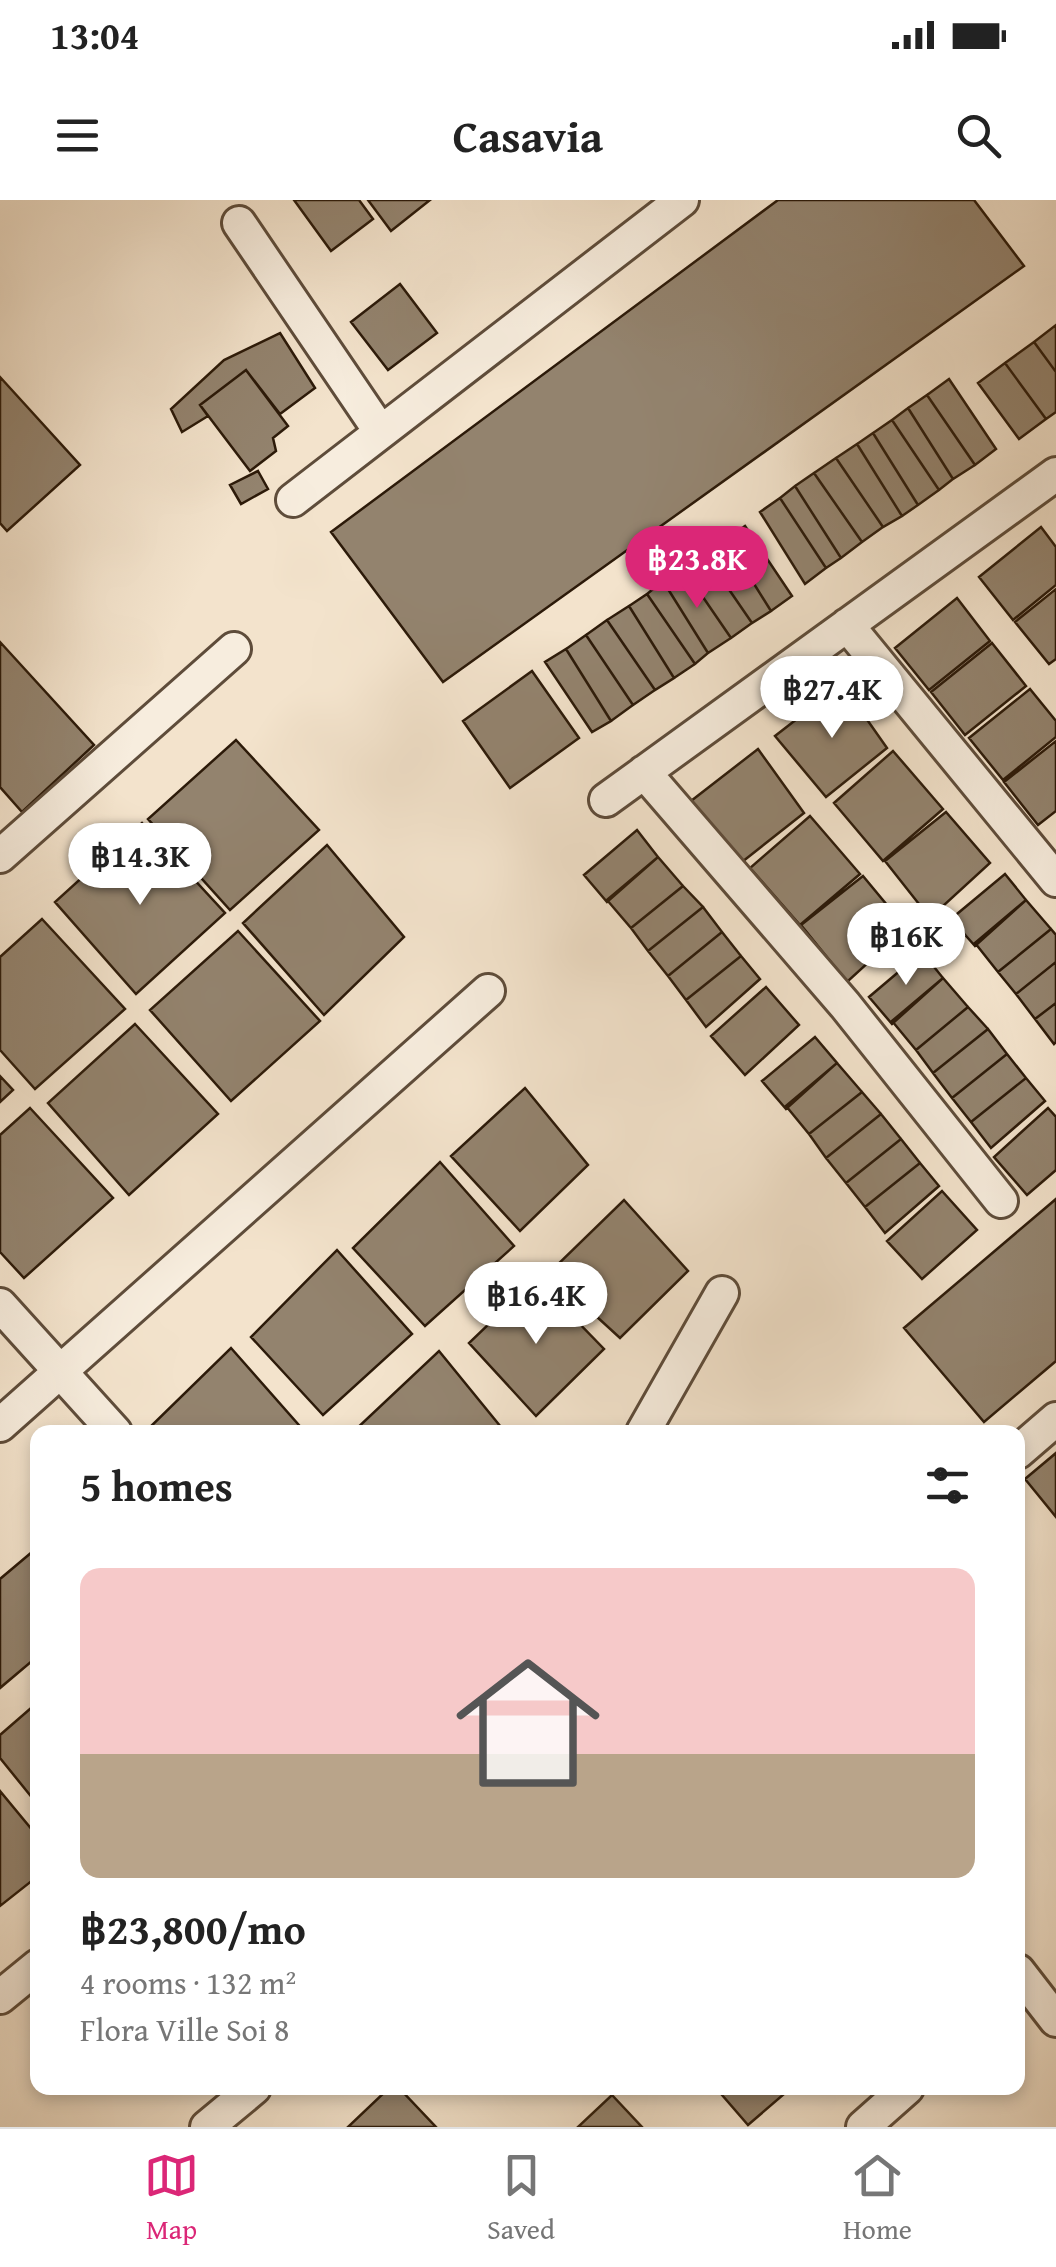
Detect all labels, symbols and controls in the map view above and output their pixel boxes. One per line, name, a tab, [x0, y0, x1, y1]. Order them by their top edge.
text: 13:04	[50, 7, 140, 63]
text: Casavia	[453, 103, 603, 168]
icon: menu	[50, 108, 105, 163]
icon: search	[951, 108, 1006, 163]
pin: ฿23.8K	[616, 526, 778, 611]
text: ฿23.8K	[647, 535, 747, 582]
pin: ฿27.4K	[751, 656, 913, 741]
text: ฿27.4K	[782, 665, 882, 712]
pin: ฿14.3K	[59, 823, 221, 908]
text: ฿14.3K	[90, 832, 190, 879]
pin: ฿16K	[847, 903, 965, 988]
text: ฿16K	[869, 912, 943, 959]
pin: ฿16.4K	[455, 1262, 617, 1347]
text: ฿16.4K	[486, 1271, 586, 1318]
text: 5 homes	[80, 1455, 233, 1516]
icon: filters	[920, 1458, 975, 1513]
icon: home	[438, 1633, 618, 1813]
text: ฿23,800/mo	[80, 1898, 306, 1959]
text: 4 rooms · 132 m²	[80, 1959, 296, 2006]
text: Flora Ville Soi 8	[80, 2006, 289, 2053]
tab: Map	[144, 2148, 199, 2249]
tab: Saved	[487, 2148, 555, 2249]
tab: Home	[843, 2148, 912, 2249]

